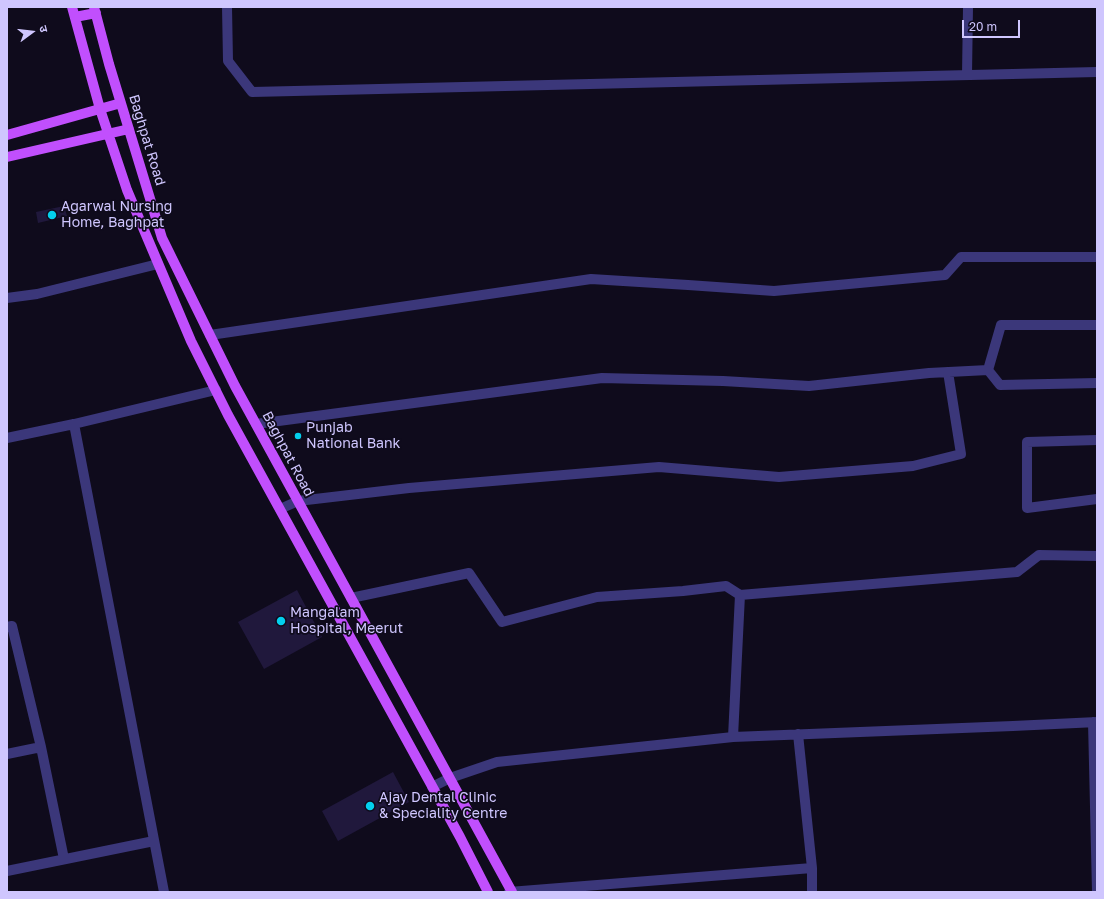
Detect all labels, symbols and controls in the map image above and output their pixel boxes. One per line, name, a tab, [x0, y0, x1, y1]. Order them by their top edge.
north arrow	[12, 12, 52, 52]
scale bar	[964, 12, 1022, 38]
text: 20 m	[969, 19, 997, 34]
text: उ	[37, 24, 51, 34]
street label: Baghpat Road	[125, 92, 169, 188]
place label: Agarwal Nursing Home, Baghpat	[61, 199, 172, 232]
marker: Agarwal Nursing Home, Baghpat	[46, 209, 58, 221]
street label: Baghpat Road	[258, 408, 318, 500]
place label: Punjab National Bank	[306, 420, 400, 452]
marker: Punjab National Bank	[293, 431, 303, 441]
place label: Mangalam Hospital, Meerut	[290, 605, 403, 638]
marker: Mangalam Hospital, Meerut	[275, 615, 287, 627]
place label: Ajay Dental Clinic & Speciality Centre	[379, 790, 507, 822]
marker: Ajay Dental Clinic & Speciality Centre	[364, 800, 376, 812]

